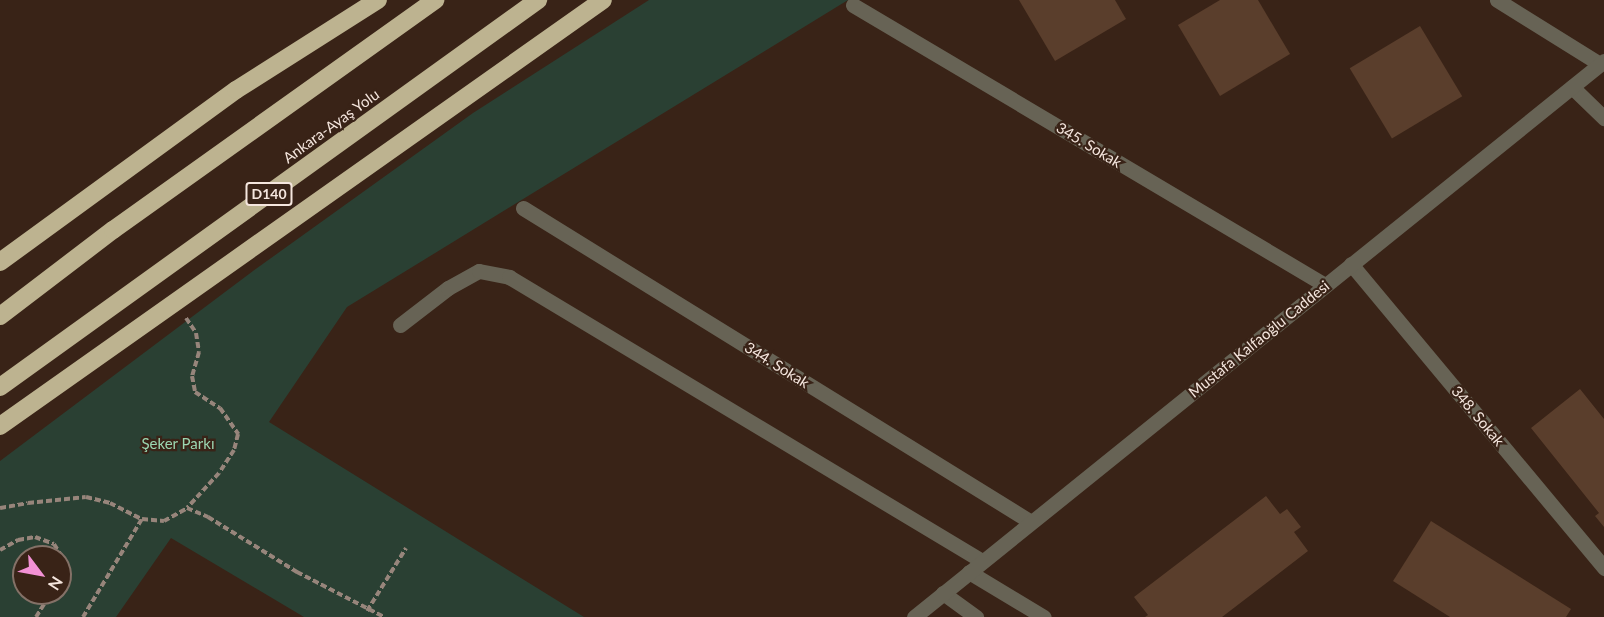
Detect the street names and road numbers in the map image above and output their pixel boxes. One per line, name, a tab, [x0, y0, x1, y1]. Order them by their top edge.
street label: Ankara-Ayaş Yolu	[279, 85, 383, 167]
street label: 345. Sokak	[1053, 119, 1125, 171]
road number: D140	[245, 183, 293, 205]
street label: Mustafa Kalfaoğlu Caddesi	[1185, 277, 1333, 401]
street label: 344. Sokak	[741, 338, 813, 392]
street label: 348. Sokak	[1448, 382, 1508, 450]

